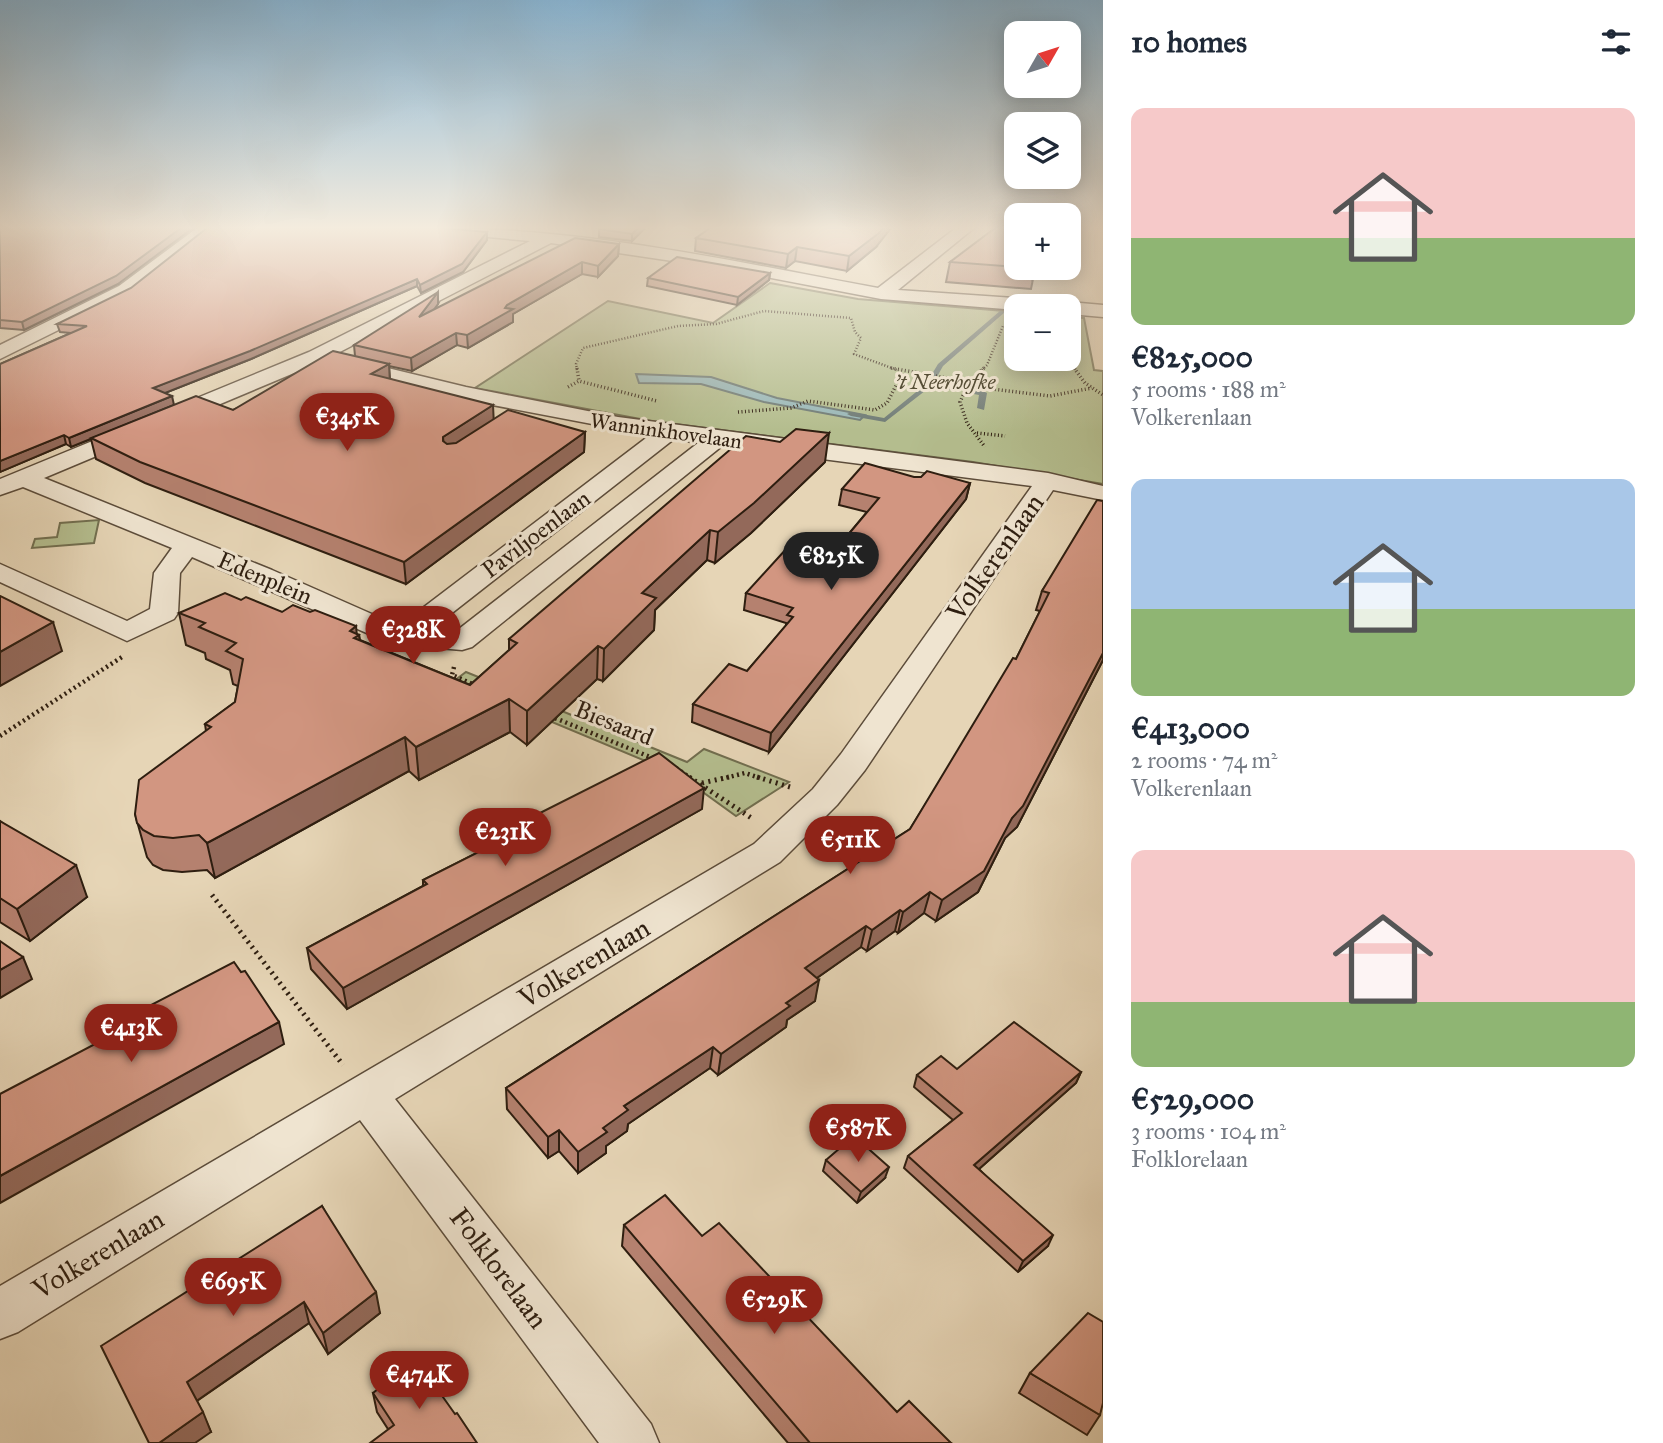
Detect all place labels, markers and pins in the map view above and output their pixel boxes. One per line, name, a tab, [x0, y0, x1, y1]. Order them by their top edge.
pin: €345K	[298, 393, 396, 453]
pin: €825K	[782, 532, 880, 592]
pin: €328K	[364, 606, 462, 666]
pin: €231K	[456, 808, 554, 868]
pin: €511K	[801, 816, 899, 876]
pin: €413K	[82, 1004, 180, 1064]
pin: €587K	[809, 1104, 907, 1164]
pin: €695K	[184, 1258, 282, 1318]
pin: €529K	[725, 1276, 823, 1336]
pin: €474K	[370, 1352, 468, 1411]

